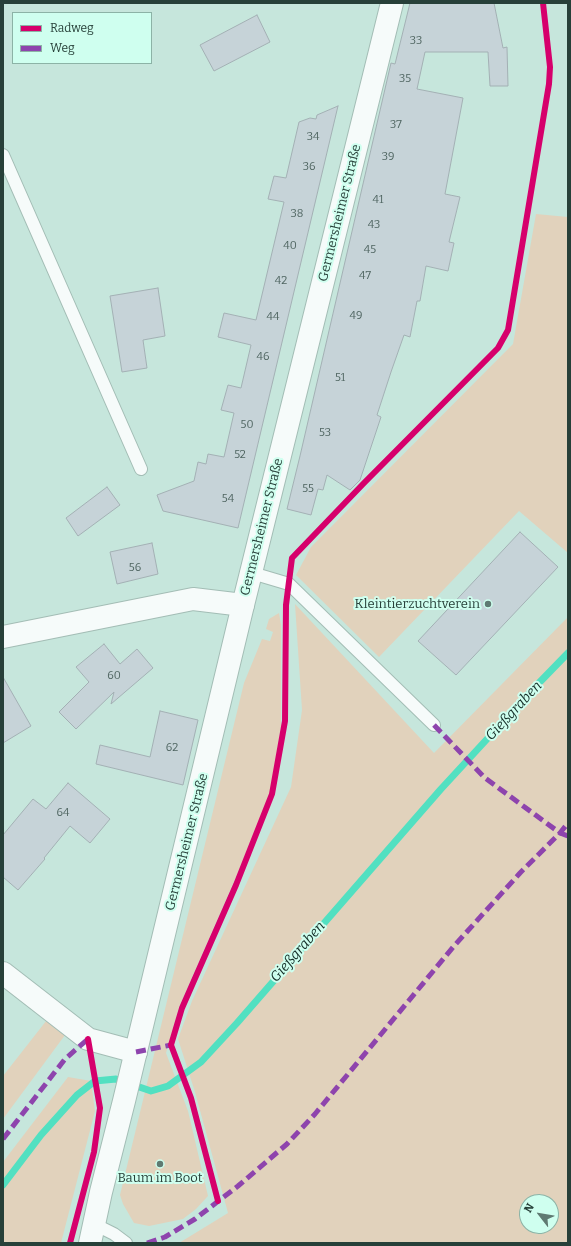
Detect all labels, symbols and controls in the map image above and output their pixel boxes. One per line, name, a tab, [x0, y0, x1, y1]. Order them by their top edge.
legend	[12, 12, 152, 64]
text: Radweg	[50, 21, 94, 35]
house number: 33	[410, 34, 422, 48]
text: Weg	[50, 41, 75, 55]
house number: 35	[399, 72, 411, 86]
house number: 37	[390, 118, 402, 132]
house number: 34	[307, 130, 319, 144]
street label: Germersheimer Straße	[315, 143, 365, 283]
house number: 39	[382, 150, 394, 164]
house number: 36	[303, 160, 315, 174]
house number: 41	[373, 193, 383, 207]
house number: 38	[291, 207, 303, 221]
house number: 43	[368, 218, 380, 232]
house number: 40	[283, 239, 297, 253]
house number: 45	[364, 243, 376, 257]
house number: 47	[359, 269, 371, 283]
house number: 42	[275, 274, 287, 288]
house number: 49	[350, 309, 362, 323]
house number: 44	[267, 310, 279, 324]
house number: 46	[257, 350, 269, 364]
house number: 51	[335, 371, 345, 385]
house number: 50	[241, 418, 253, 432]
house number: 53	[319, 426, 331, 440]
house number: 52	[234, 448, 246, 462]
street label: Germersheimer Straße	[237, 457, 287, 597]
house number: 55	[302, 482, 314, 496]
house number: 54	[222, 492, 234, 506]
house number: 56	[129, 561, 141, 575]
place label: Kleintierzuchtverein	[355, 596, 480, 612]
marker: Kleintierzuchtverein	[483, 599, 493, 609]
house number: 60	[107, 669, 121, 683]
water label: Gießgraben	[482, 678, 546, 744]
house number: 62	[166, 741, 178, 755]
street label: Germersheimer Straße	[162, 772, 212, 912]
house number: 64	[57, 806, 69, 820]
water label: Gießgraben	[267, 918, 329, 986]
marker: Baum im Boot	[155, 1159, 165, 1169]
place label: Baum im Boot	[117, 1170, 203, 1186]
north arrow	[519, 1194, 559, 1234]
text: N	[521, 1201, 537, 1215]

